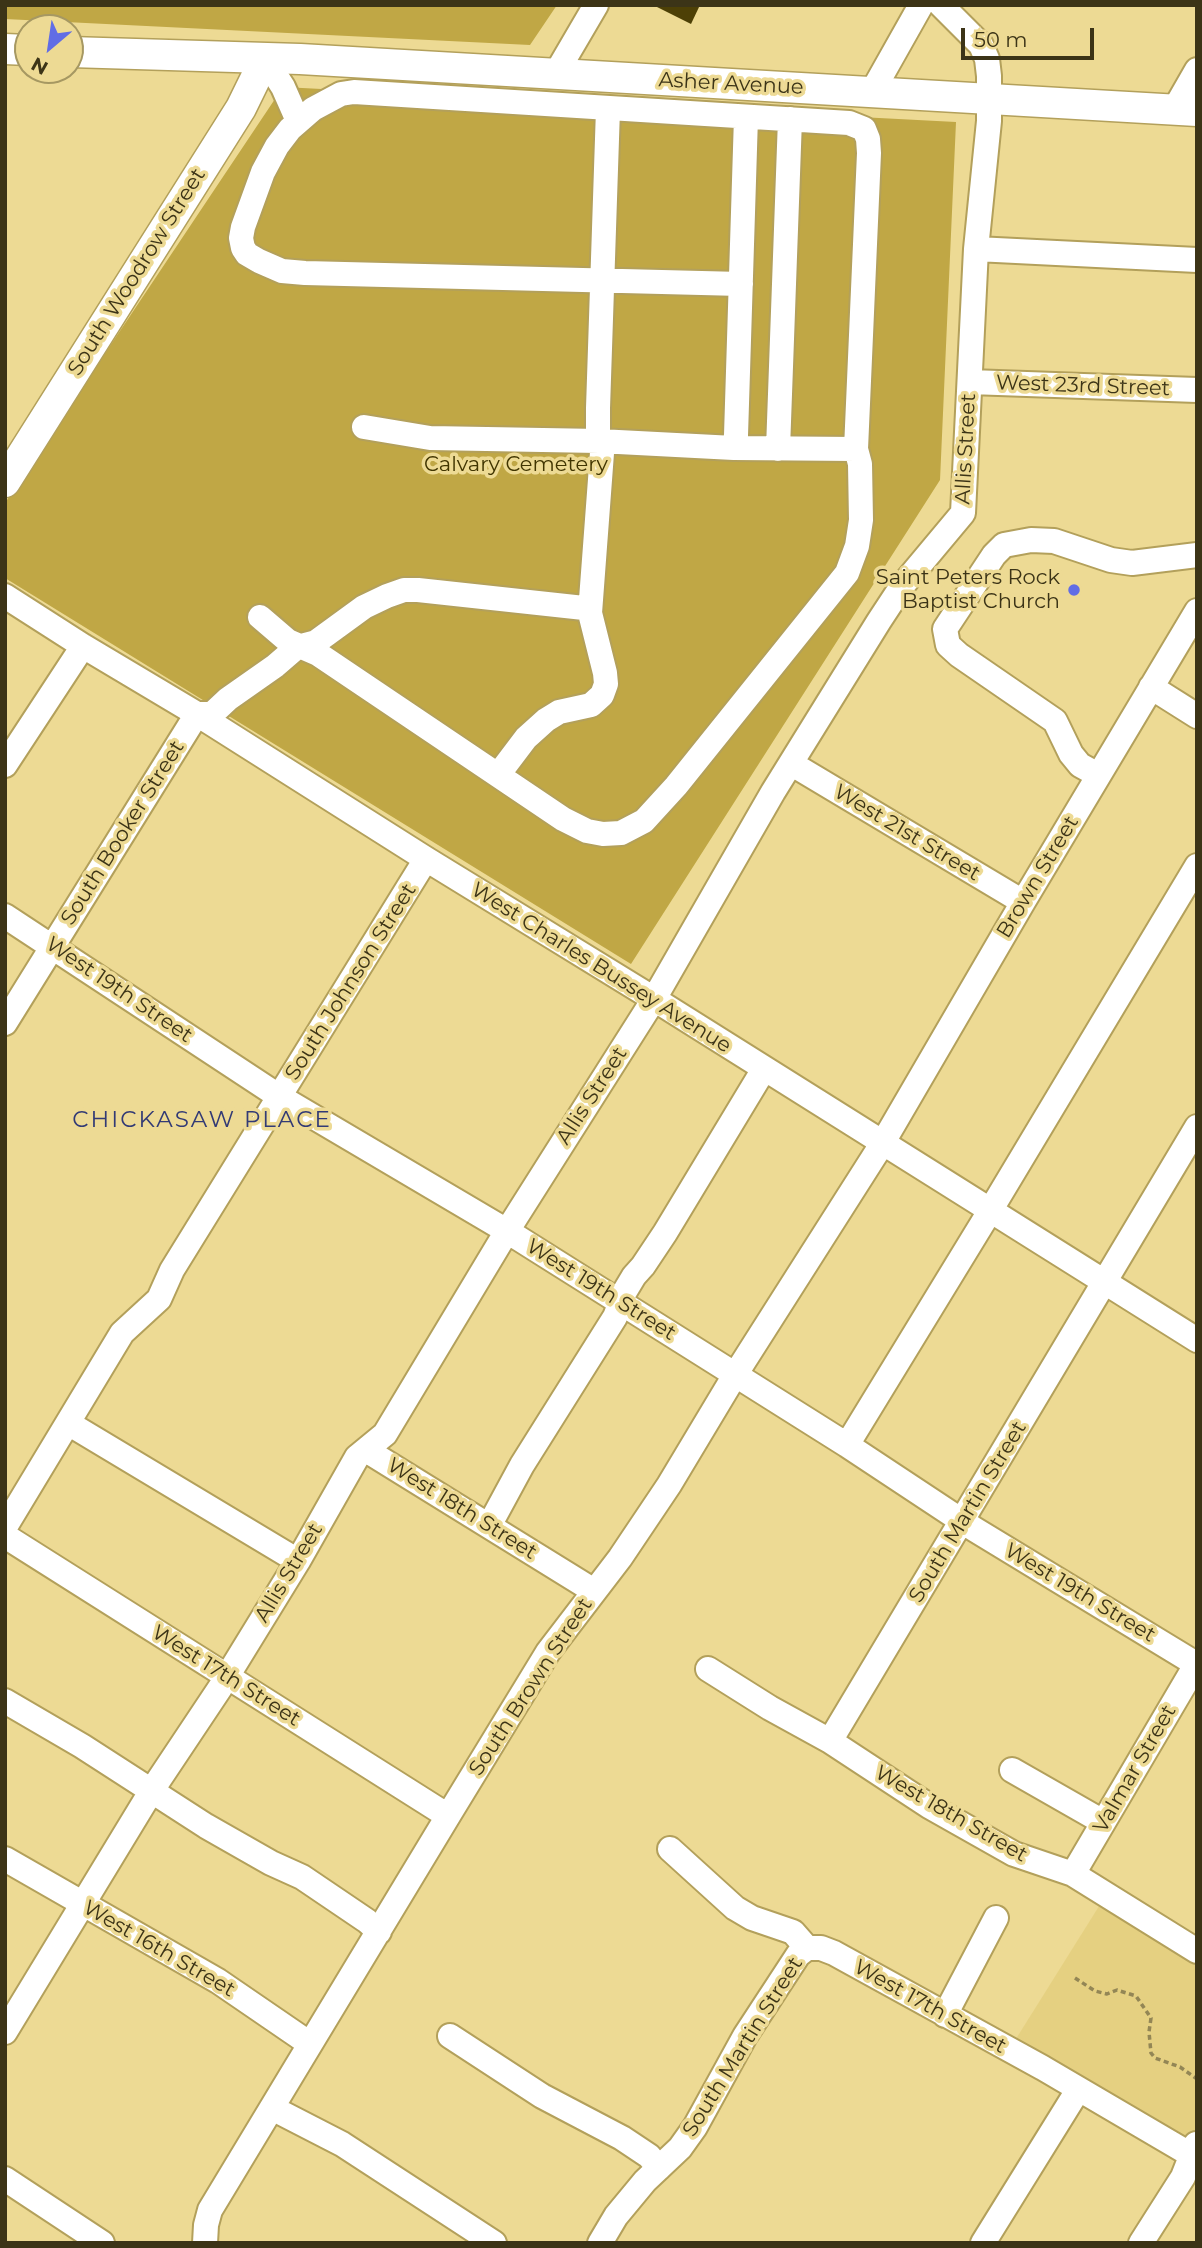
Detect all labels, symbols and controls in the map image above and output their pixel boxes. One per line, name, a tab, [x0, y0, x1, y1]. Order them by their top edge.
north arrow	[14, 14, 84, 84]
scale bar	[964, 14, 1097, 58]
text: 50 m	[974, 27, 1028, 52]
text: N	[27, 52, 52, 80]
street label: Asher Avenue	[658, 68, 804, 100]
street label: South Woodrow Street	[63, 164, 211, 380]
street label: West 23rd Street	[995, 370, 1171, 402]
street label: Allis Street	[951, 393, 981, 505]
park label: Calvary Cemetery	[424, 452, 608, 478]
place label: Saint Peters Rock Baptist Church	[876, 565, 1060, 615]
marker: Saint Peters Rock Baptist Church	[1066, 582, 1082, 598]
street label: South Booker Street	[56, 736, 190, 930]
street label: West 21st Street	[829, 779, 985, 887]
street label: Brown Street	[992, 811, 1084, 943]
street label: West Charles Bussey Avenue	[466, 877, 736, 1059]
street label: South Johnson Street	[280, 879, 422, 1085]
street label: West 19th Street	[41, 932, 197, 1048]
street label: Allis Street	[551, 1042, 633, 1150]
district label: CHICKASAW PLACE	[74, 1106, 330, 1134]
street label: West 19th Street	[522, 1234, 680, 1346]
street label: South Martin Street	[904, 1417, 1032, 1607]
street label: West 18th Street	[382, 1453, 542, 1565]
street label: Allis Street	[250, 1519, 328, 1627]
street label: West 19th Street	[1000, 1538, 1160, 1648]
street label: South Brown Street	[464, 1593, 598, 1781]
street label: West 17th Street	[147, 1620, 305, 1732]
street label: Valmar Street	[1088, 1701, 1182, 1837]
street label: West 18th Street	[870, 1760, 1032, 1868]
street label: West 16th Street	[79, 1895, 239, 2003]
street label: South Martin Street	[677, 1953, 809, 2141]
street label: West 17th Street	[849, 1955, 1011, 2059]

